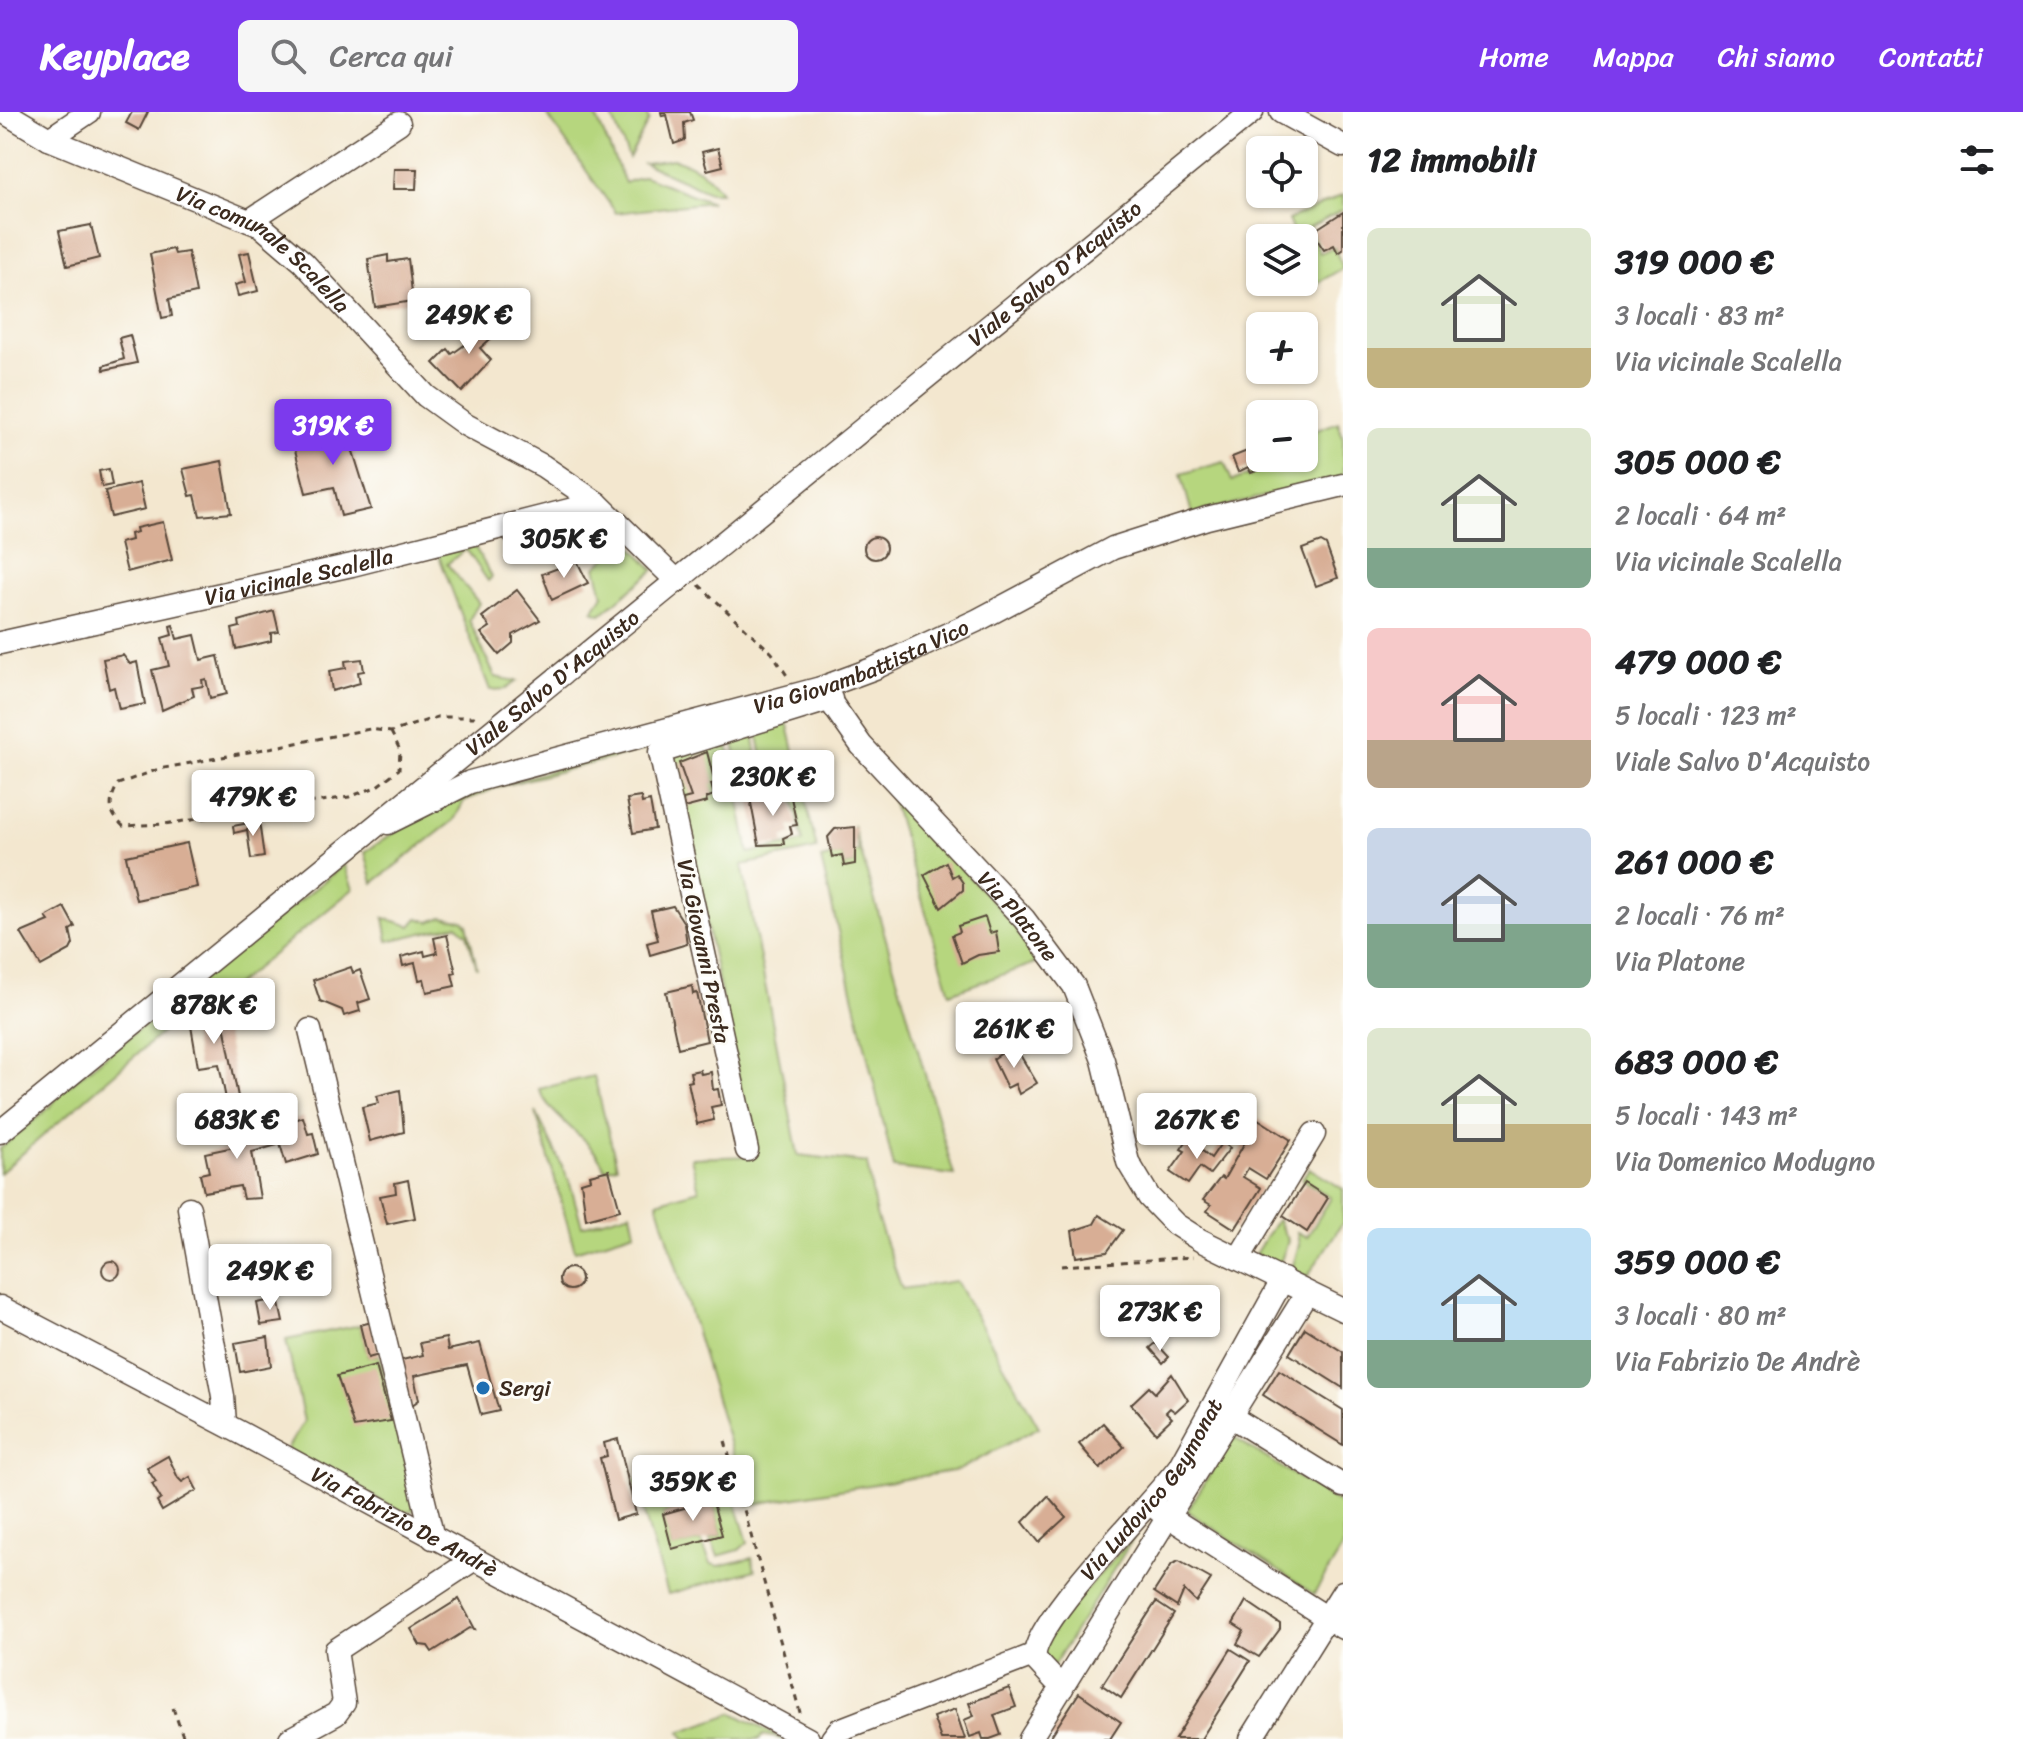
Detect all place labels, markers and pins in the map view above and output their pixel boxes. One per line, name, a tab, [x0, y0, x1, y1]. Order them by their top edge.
pin: 249K €	[404, 288, 534, 356]
pin: 319K €	[268, 399, 398, 467]
pin: 305K €	[499, 512, 629, 580]
pin: 230K €	[708, 750, 838, 818]
pin: 479K €	[188, 770, 318, 838]
pin: 878K €	[149, 978, 279, 1046]
pin: 261K €	[949, 1002, 1079, 1070]
pin: 683K €	[172, 1093, 302, 1161]
pin: 267K €	[1132, 1093, 1262, 1161]
pin: 249K €	[205, 1244, 335, 1312]
pin: 273K €	[1095, 1285, 1225, 1353]
place label: Sergi	[499, 1369, 551, 1408]
marker: Sergi	[474, 1379, 492, 1397]
pin: 359K €	[628, 1455, 758, 1523]

